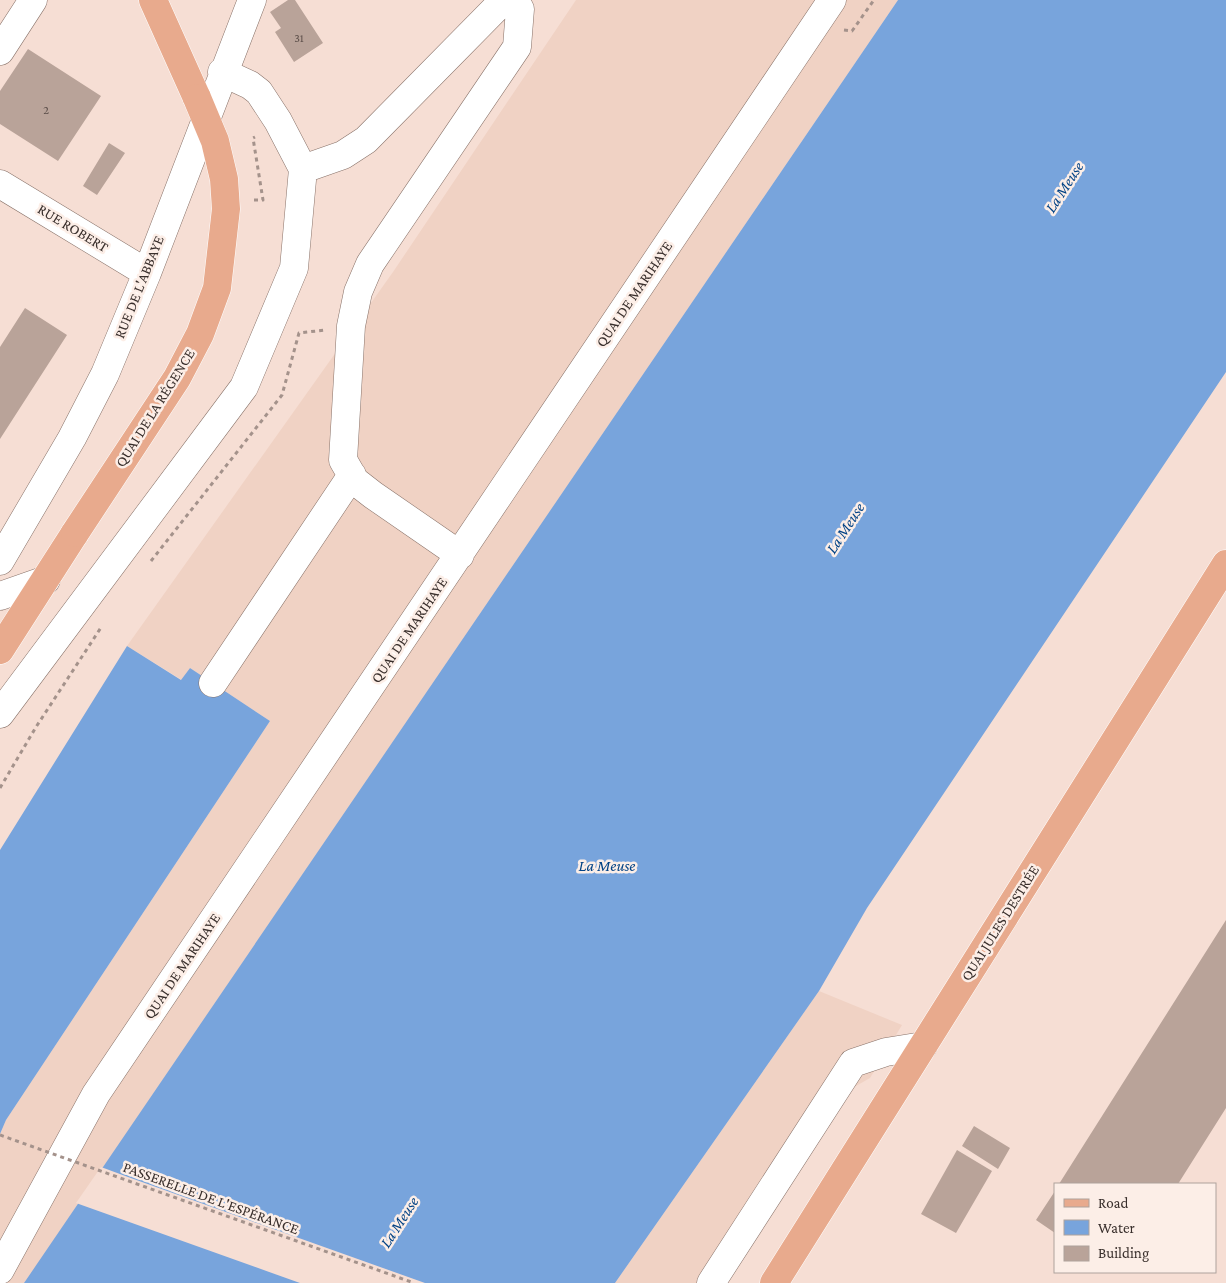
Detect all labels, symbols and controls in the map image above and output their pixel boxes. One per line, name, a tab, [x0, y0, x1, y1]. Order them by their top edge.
house number: 31	[294, 31, 304, 45]
house number: 2	[43, 103, 49, 117]
water label: La Meuse	[1041, 159, 1087, 215]
street label: RUE ROBERT	[35, 201, 111, 255]
street label: RUE DE L'ABBAYE	[111, 233, 167, 341]
street label: QUAI DE MARIHAYE	[593, 238, 675, 350]
street label: QUAI DE LA RÉGENCE	[112, 346, 198, 470]
water label: La Meuse	[822, 500, 868, 556]
street label: QUAI DE MARIHAYE	[368, 574, 450, 686]
water label: La Meuse	[579, 857, 635, 874]
street label: QUAI JULES DESTRÉE	[958, 862, 1043, 984]
street label: QUAI DE MARIHAYE	[141, 910, 223, 1022]
street label: PASSERELLE DE L'ESPÉRANCE	[121, 1159, 301, 1237]
legend	[1054, 1183, 1216, 1273]
water label: La Meuse	[376, 1194, 422, 1250]
text: Road	[1098, 1195, 1129, 1211]
text: Water	[1098, 1220, 1135, 1236]
text: Building	[1098, 1245, 1149, 1262]

